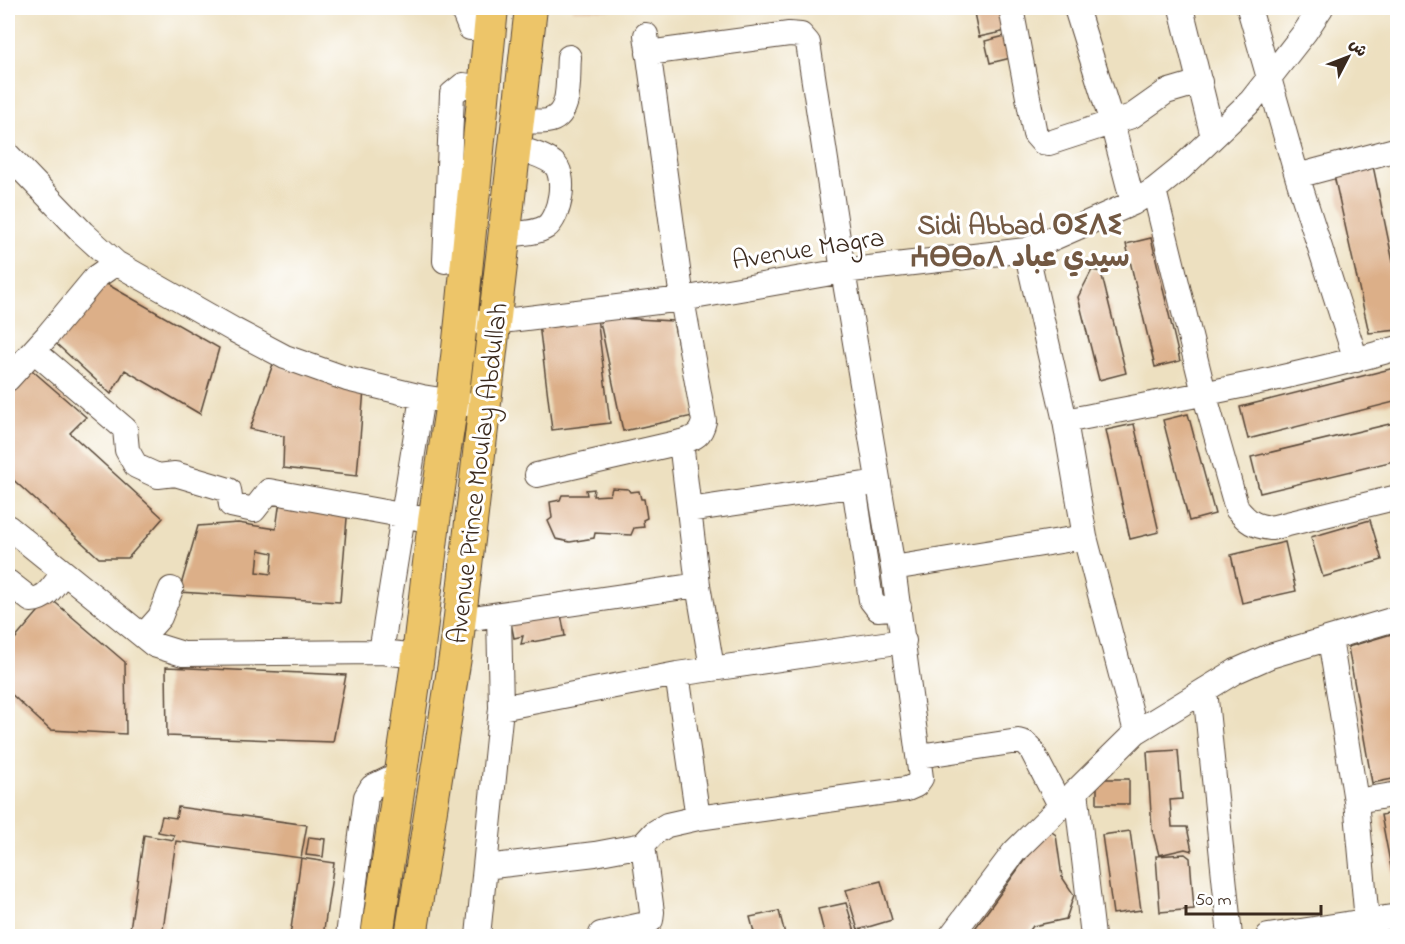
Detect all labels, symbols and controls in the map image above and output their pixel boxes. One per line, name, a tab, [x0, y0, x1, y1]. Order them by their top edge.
north arrow	[1318, 27, 1378, 87]
text: ش	[1343, 34, 1372, 63]
district label: Sidi Abbad ⵙⵉⴷⵉ ⵄⴱⴱⴰⴷ سيدي عباد	[910, 207, 1130, 280]
street label: Avenue Magra	[730, 219, 887, 282]
street label: Avenue Prince Moulay Abdullah	[439, 300, 520, 646]
scale bar	[1186, 878, 1321, 916]
text: 50 m	[1195, 888, 1232, 914]

